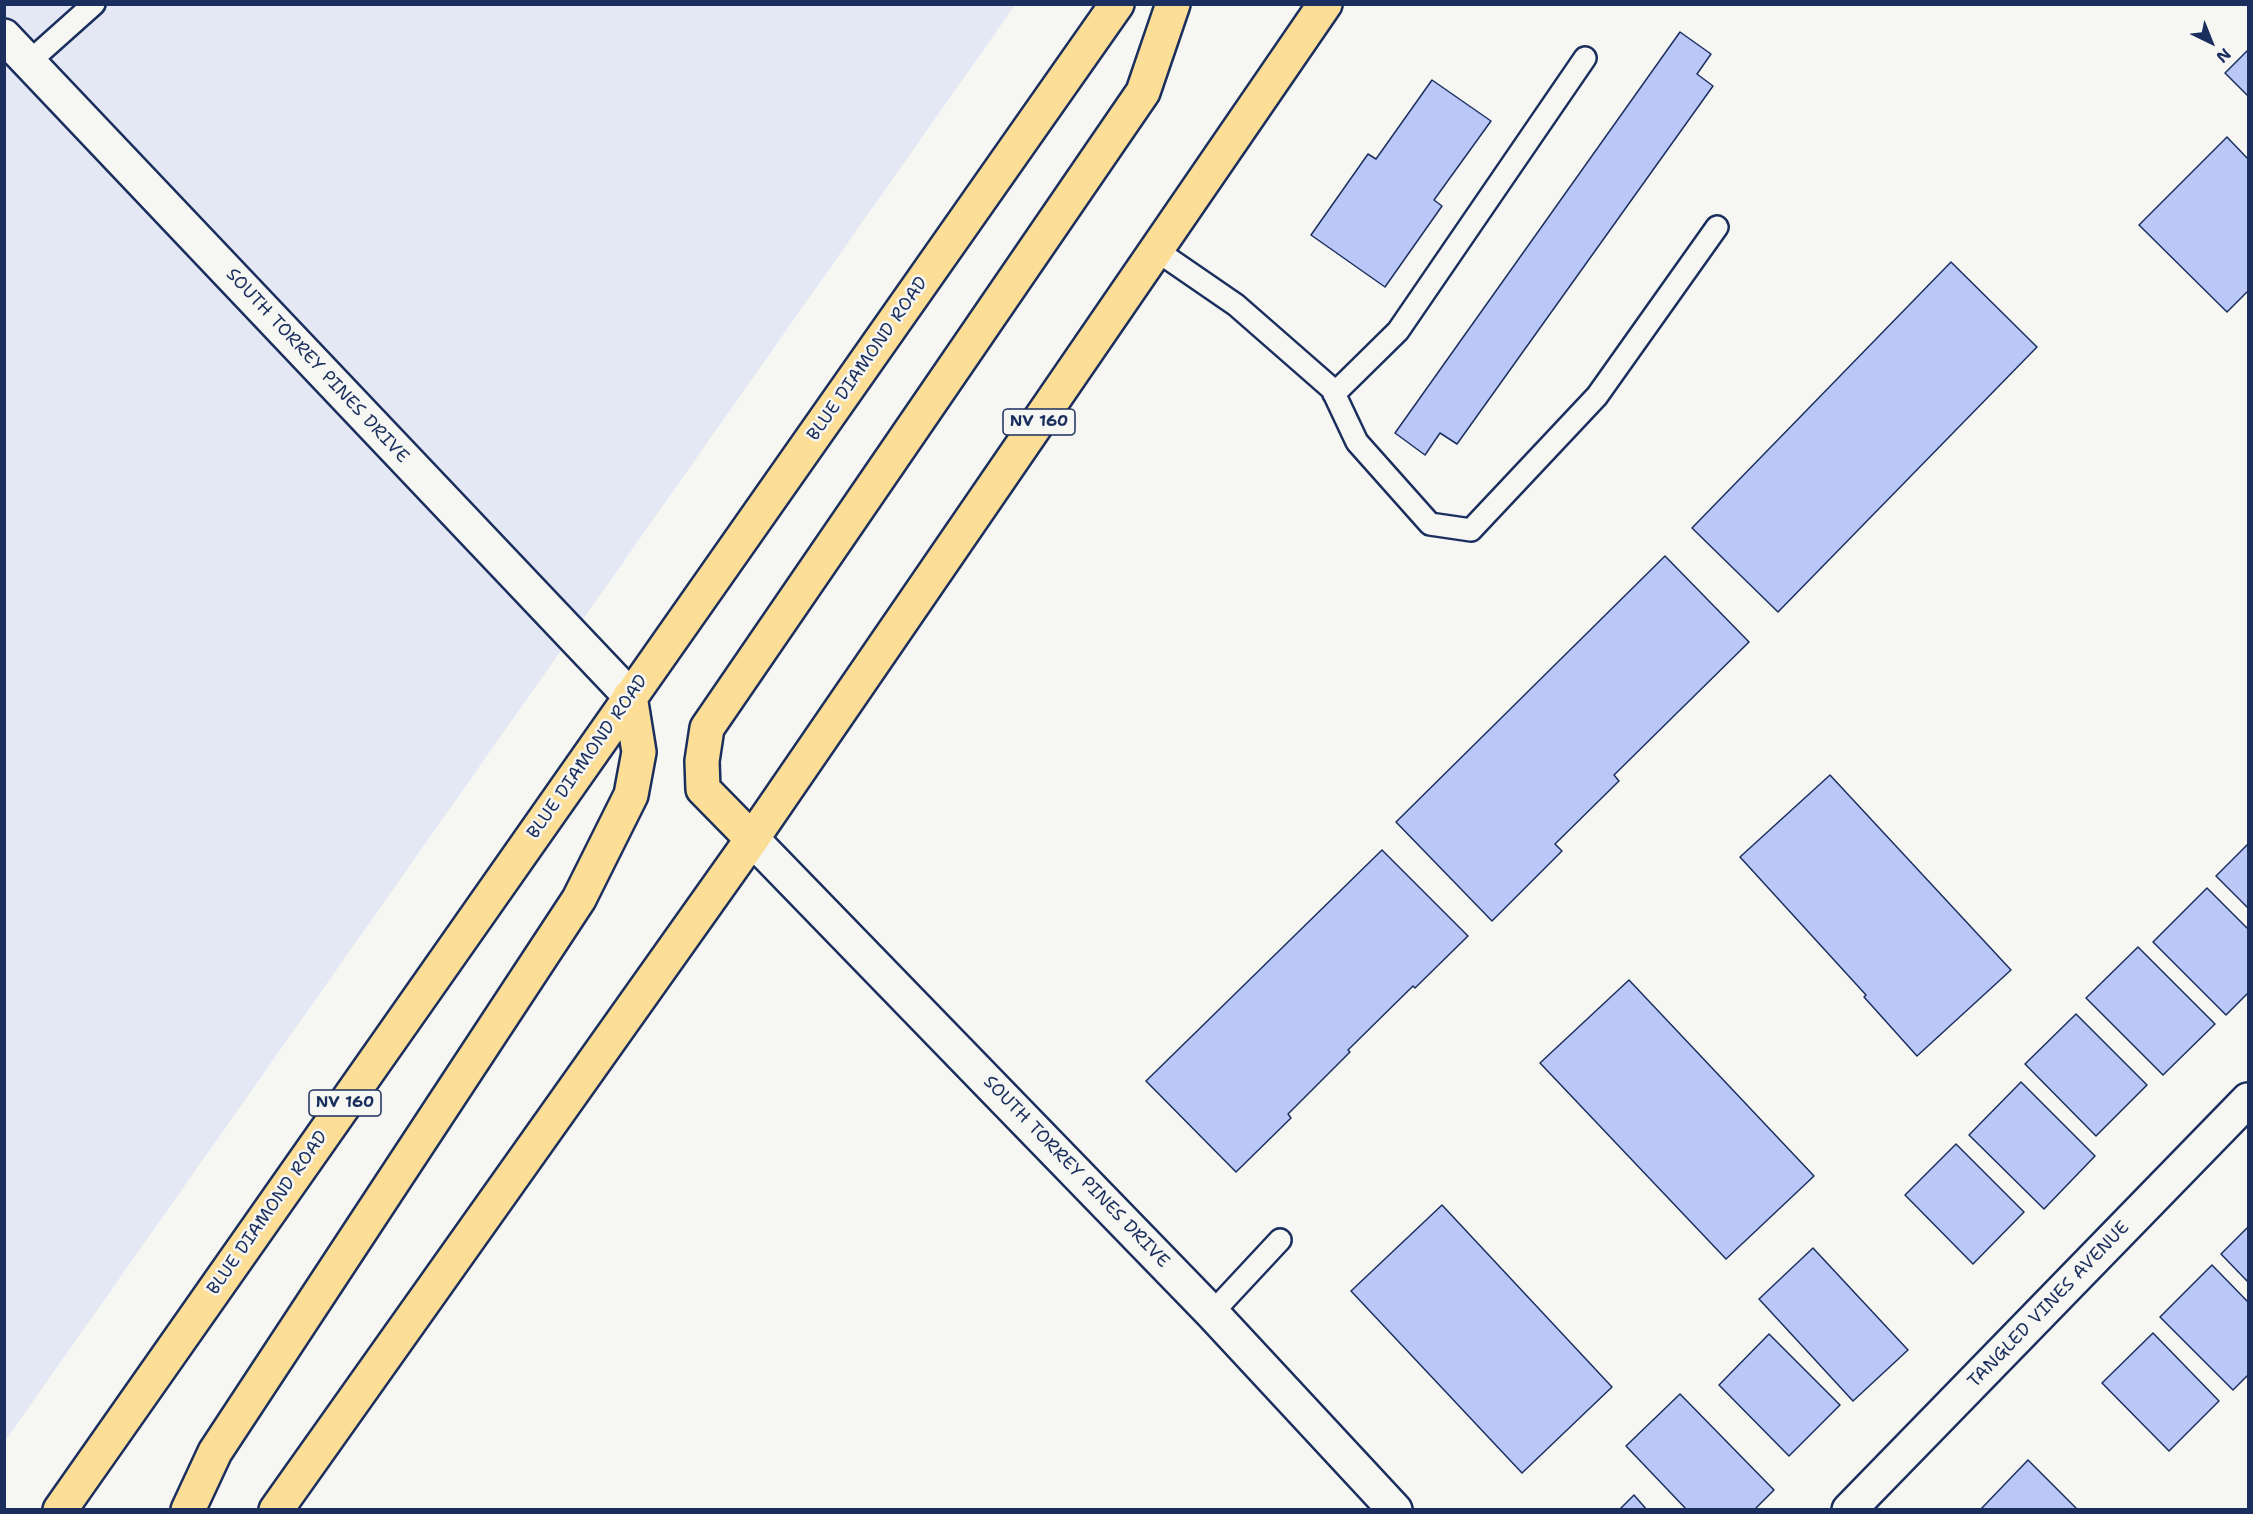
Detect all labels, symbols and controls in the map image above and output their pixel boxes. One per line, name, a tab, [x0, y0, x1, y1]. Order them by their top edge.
north arrow	[2181, 12, 2241, 72]
text: N	[2212, 44, 2235, 68]
street label: SOUTH TORREY PINES DRIVE	[221, 264, 413, 468]
street label: BLUE DIAMOND ROAD	[803, 273, 933, 445]
road number: NV 160	[1003, 409, 1075, 435]
street label: BLUE DIAMOND ROAD	[523, 671, 653, 843]
street label: SOUTH TORREY PINES DRIVE	[978, 1072, 1174, 1272]
road number: NV 160	[309, 1090, 381, 1116]
street label: BLUE DIAMOND ROAD	[203, 1127, 333, 1299]
street label: TANGLED VINES AVENUE	[1964, 1217, 2134, 1393]

